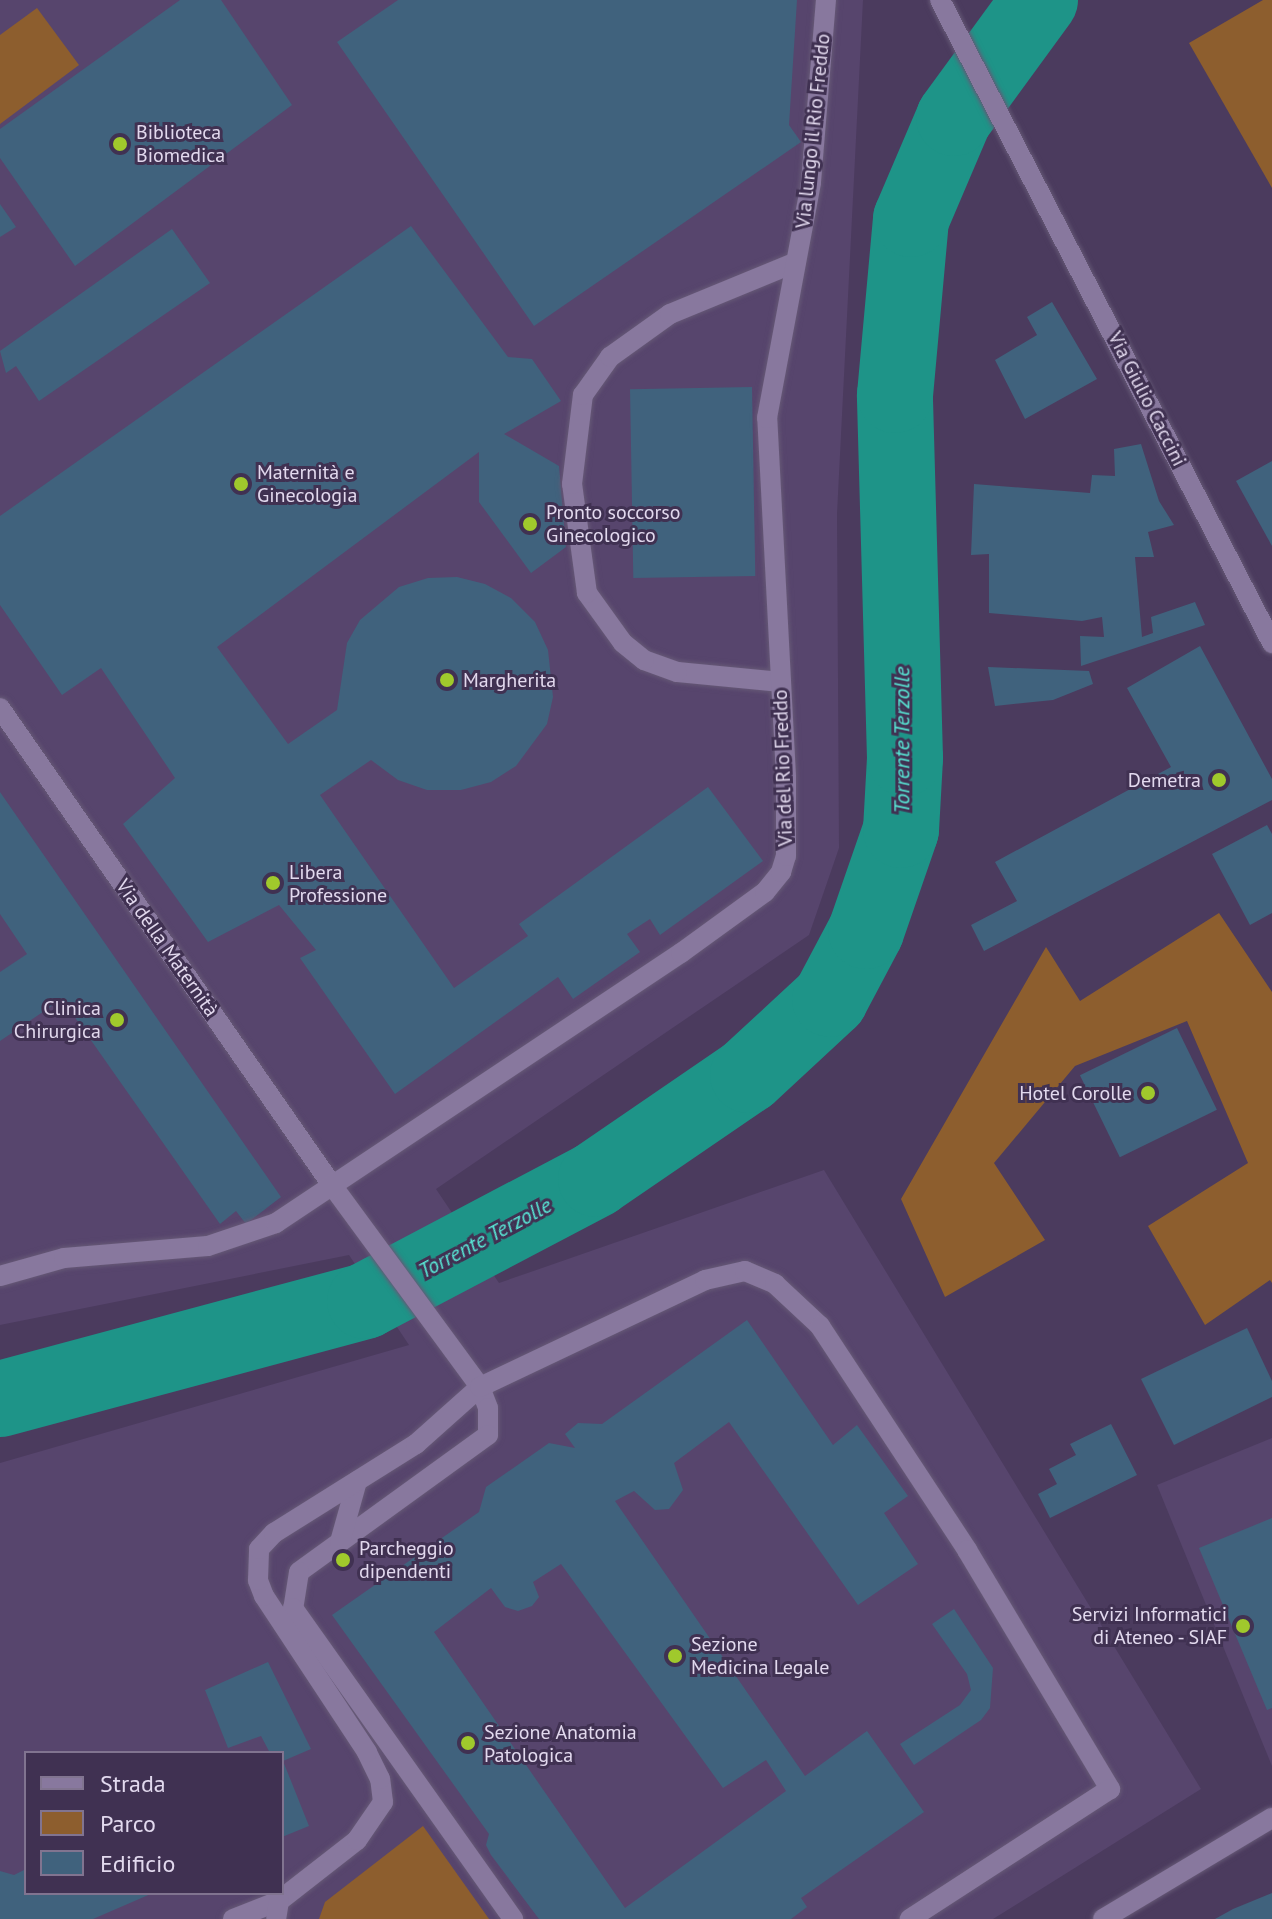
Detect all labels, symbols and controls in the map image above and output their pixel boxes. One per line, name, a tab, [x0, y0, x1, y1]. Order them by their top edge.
street label: Via lungo il Rio Freddo	[791, 32, 835, 230]
place label: Biblioteca Biomedica	[136, 120, 225, 167]
marker: Biblioteca Biomedica	[111, 135, 129, 153]
street label: Via Giulio Caccini	[1103, 328, 1191, 470]
place label: Maternità e Ginecologia	[257, 460, 357, 507]
marker: Maternità e Ginecologia	[232, 475, 250, 493]
place label: Pronto soccorso Ginecologico	[546, 500, 680, 547]
marker: Pronto soccorso Ginecologico	[521, 515, 539, 533]
water label: Torrente Terzolle	[889, 666, 915, 814]
place label: Margherita	[463, 668, 556, 692]
marker: Margherita	[438, 671, 456, 689]
street label: Via del Rio Freddo	[768, 689, 798, 847]
place label: Demetra	[1128, 768, 1201, 792]
marker: Demetra	[1208, 769, 1230, 791]
place label: Libera Professione	[289, 860, 387, 907]
marker: Libera Professione	[264, 874, 282, 892]
street label: Via della Maternità	[111, 875, 223, 1021]
place label: Clinica Chirurgica	[14, 996, 101, 1043]
marker: Clinica Chirurgica	[108, 1011, 126, 1029]
place label: Hotel Corolle	[1019, 1081, 1132, 1105]
marker: Hotel Corolle	[1139, 1084, 1157, 1102]
water label: Torrente Terzolle	[413, 1192, 557, 1284]
place label: Parcheggio dipendenti	[359, 1536, 454, 1583]
marker: Parcheggio dipendenti	[334, 1551, 352, 1569]
place label: Servizi Informatici di Ateneo - SIAF	[1072, 1602, 1227, 1649]
marker: Servizi Informatici di Ateneo - SIAF	[1234, 1617, 1252, 1635]
place label: Sezione Medicina Legale	[691, 1632, 829, 1679]
marker: Sezione Medicina Legale	[666, 1647, 684, 1665]
place label: Sezione Anatomia Patologica	[484, 1720, 637, 1767]
marker: Sezione Anatomia Patologica	[459, 1734, 477, 1752]
legend	[24, 1751, 284, 1895]
text: Strada	[100, 1768, 166, 1799]
text: Parco	[100, 1808, 156, 1839]
text: Edificio	[100, 1848, 175, 1879]

